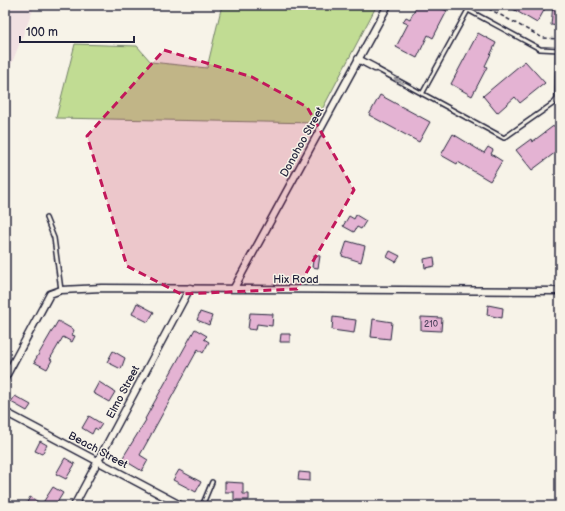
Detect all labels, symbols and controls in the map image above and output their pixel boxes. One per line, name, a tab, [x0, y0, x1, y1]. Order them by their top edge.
scale bar	[20, 18, 134, 44]
text: 100 m	[26, 25, 58, 40]
one-way arrow	[393, 77, 405, 84]
street label: Donohoo Street	[277, 104, 327, 179]
street label: Hix Road	[273, 273, 319, 286]
house number: 210	[424, 319, 438, 330]
street label: Elmo Street	[104, 363, 143, 421]
street label: Beach Street	[66, 429, 130, 471]

